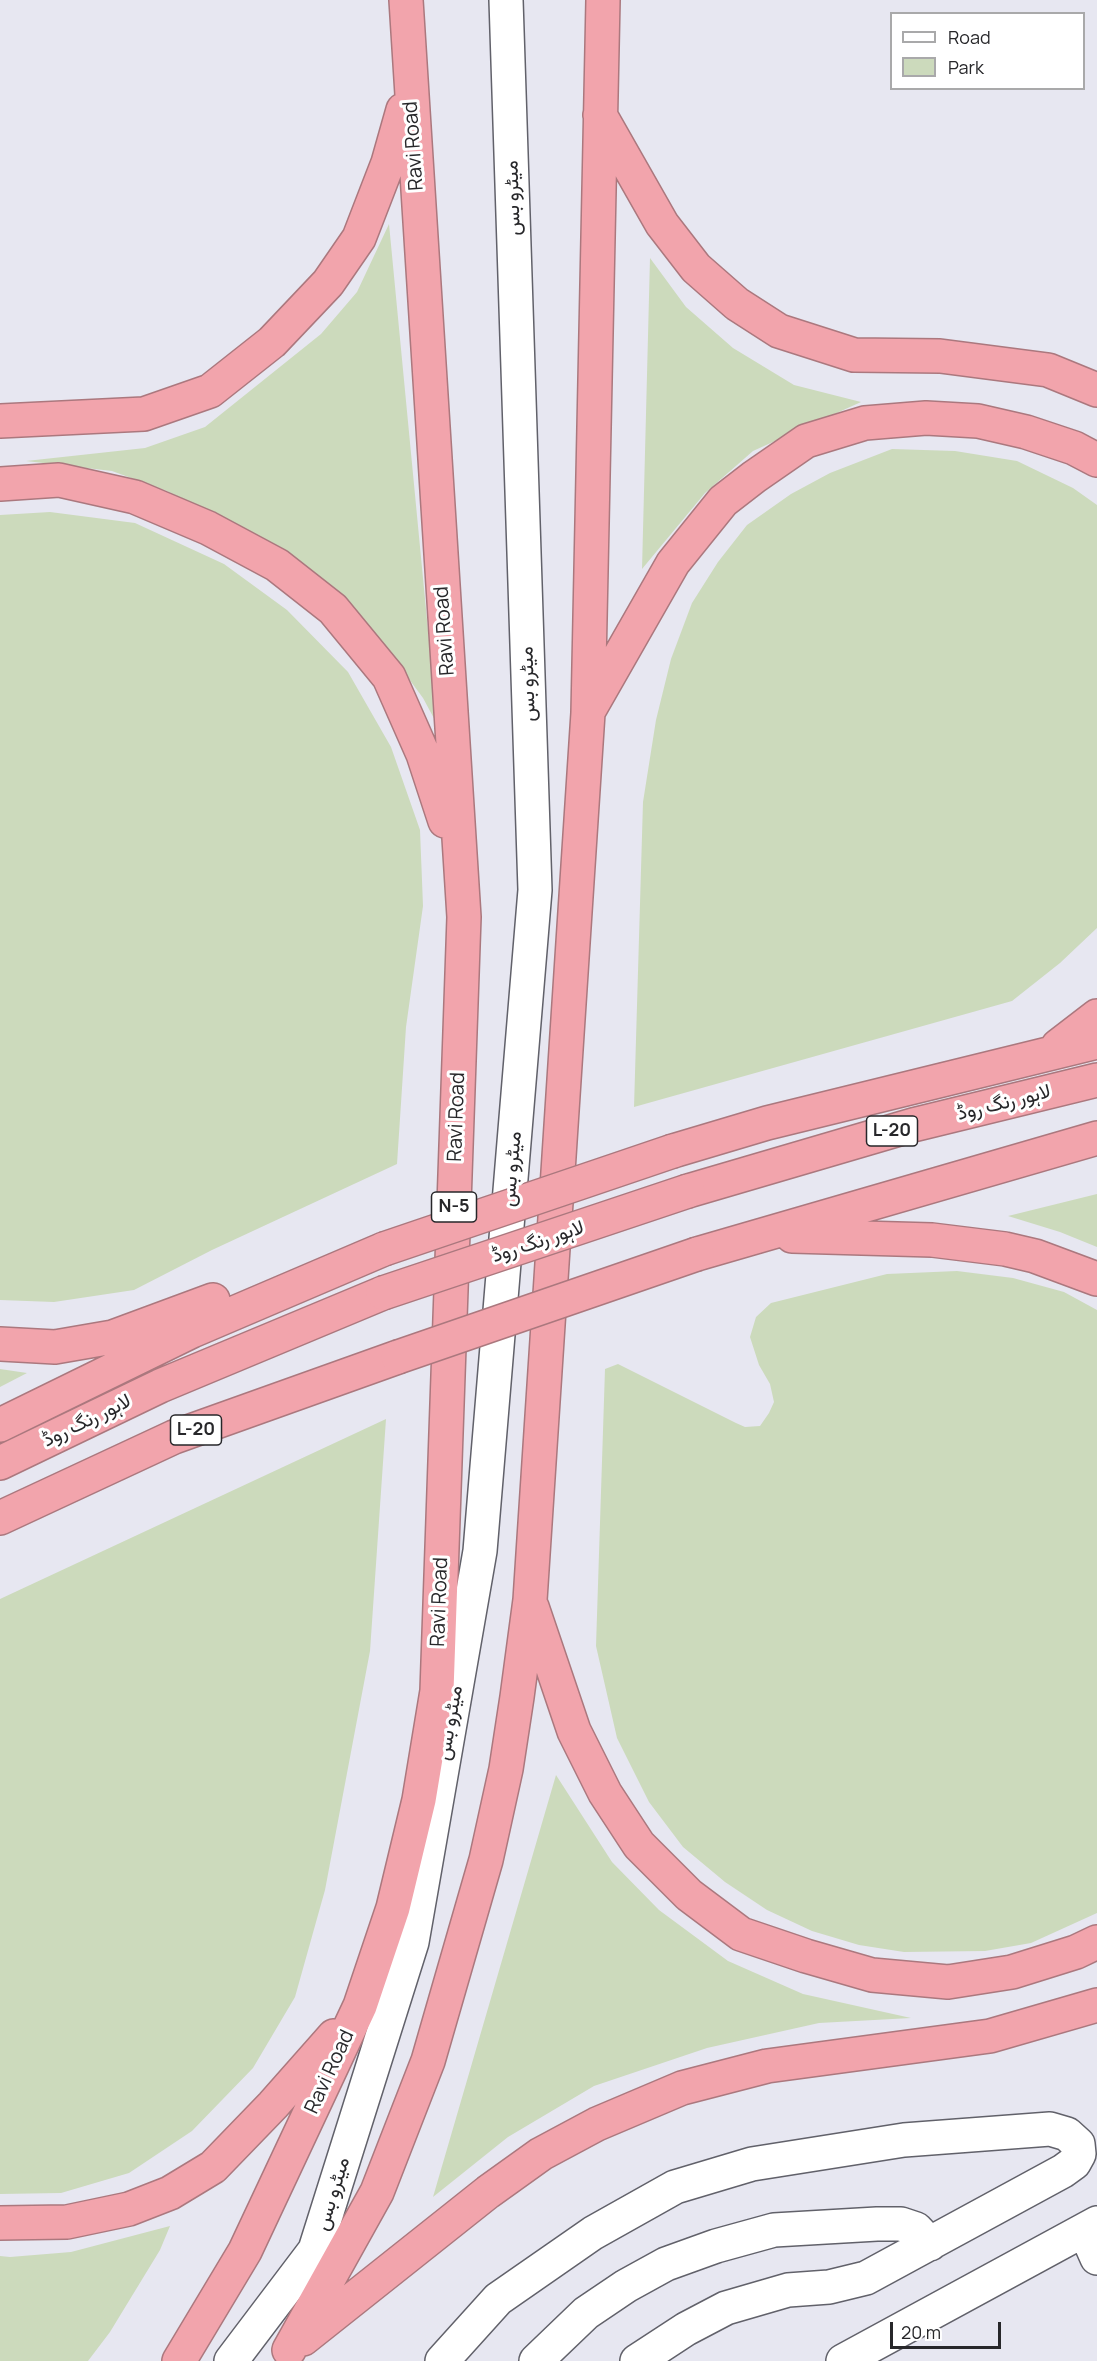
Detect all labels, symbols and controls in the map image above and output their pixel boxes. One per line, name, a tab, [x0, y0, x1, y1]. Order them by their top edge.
legend	[890, 12, 1085, 90]
text: Road	[948, 25, 991, 49]
text: Park	[948, 55, 984, 79]
street label: Ravi Road	[399, 100, 429, 192]
street label: میٹرو بس	[500, 160, 526, 236]
street label: Ravi Road	[430, 585, 460, 677]
street label: میٹرو بس	[515, 646, 541, 722]
street label: Ravi Road	[443, 1072, 471, 1162]
street label: لاہور رنگ روڈ	[955, 1080, 1053, 1126]
road number: L-20	[866, 1116, 918, 1146]
street label: میٹرو بس	[497, 1130, 527, 1208]
road number: N-5	[432, 1192, 476, 1222]
street label: لاہور رنگ روڈ	[489, 1216, 587, 1268]
street label: لاہور رنگ روڈ	[39, 1389, 135, 1453]
road number: L-20	[170, 1415, 222, 1445]
street label: Ravi Road	[426, 1557, 454, 1647]
street label: میٹرو بس	[432, 1684, 468, 1762]
street label: Ravi Road	[300, 2026, 360, 2118]
street label: میٹرو بس	[310, 2154, 356, 2234]
scale bar	[893, 2310, 1004, 2348]
text: 20 m	[901, 2320, 941, 2344]

